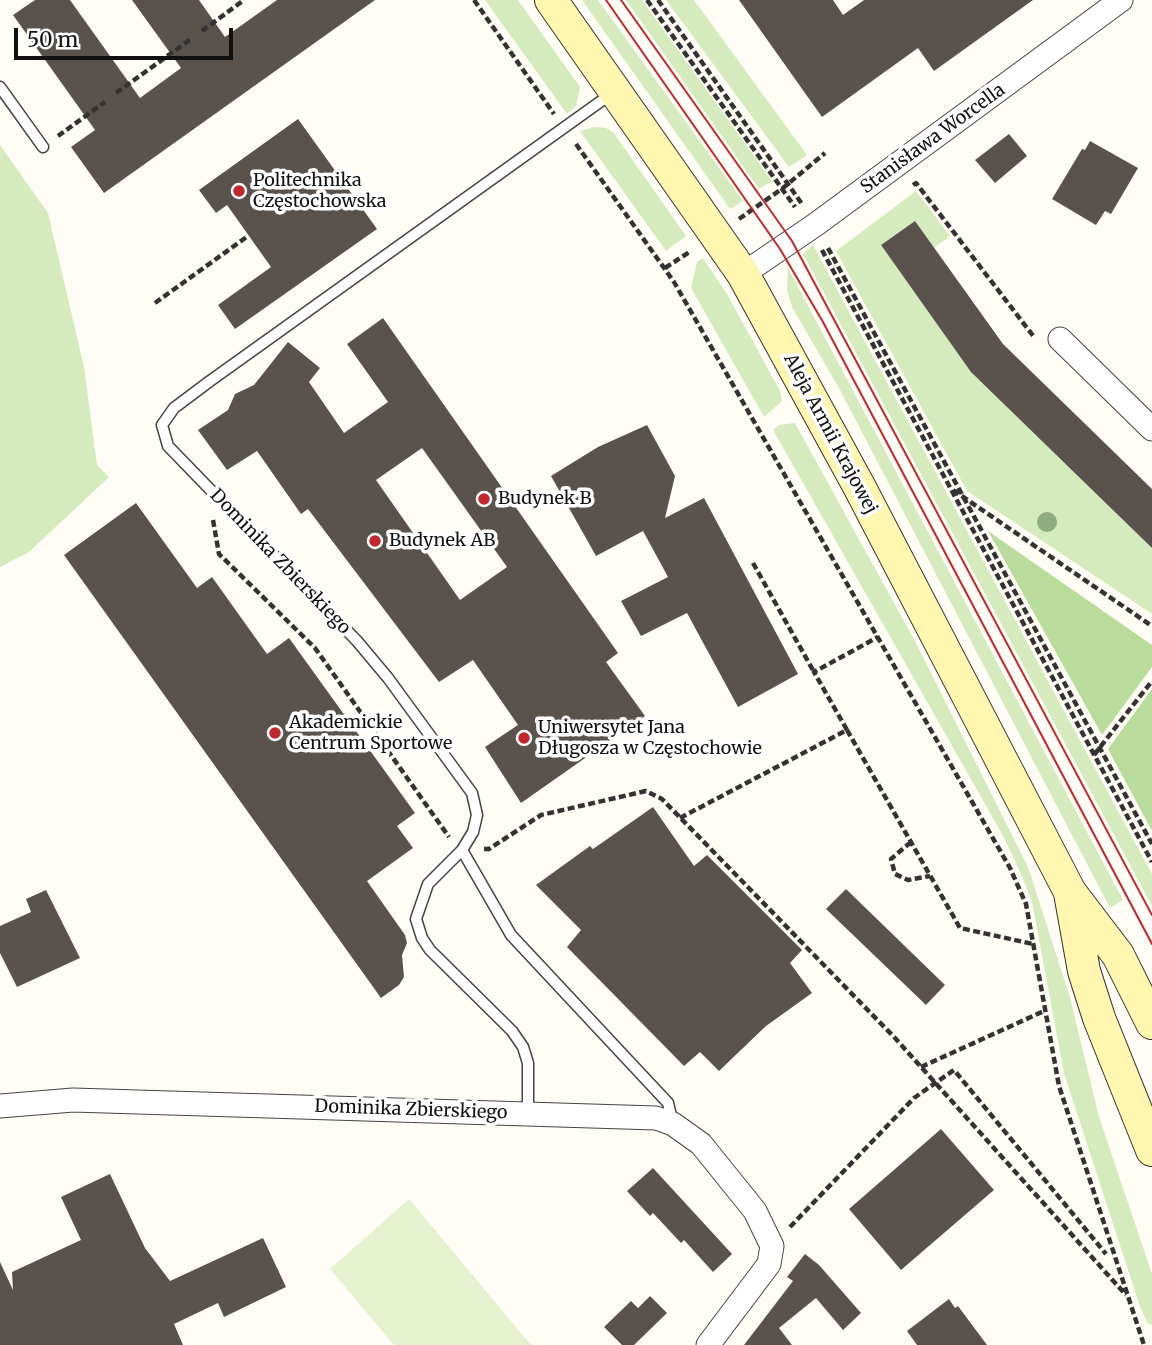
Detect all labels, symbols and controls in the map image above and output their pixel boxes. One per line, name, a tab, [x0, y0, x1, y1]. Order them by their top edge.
scale bar	[18, 14, 236, 58]
text: 50 m	[27, 26, 78, 53]
street label: Stanisława Worcella	[857, 79, 1009, 199]
place label: Politechnika Częstochowska	[253, 170, 386, 212]
marker: Politechnika Częstochowska	[231, 183, 247, 199]
street label: Aleja Armii Krajowej	[779, 350, 881, 518]
street label: Dominika Zbierskiego	[205, 485, 355, 639]
place label: Budynek B	[498, 488, 591, 510]
marker: Budynek B	[476, 491, 492, 507]
place label: Budynek AB	[389, 530, 495, 552]
marker: Budynek AB	[367, 533, 383, 549]
place label: Akademickie Centrum Sportowe	[289, 712, 452, 754]
place label: Uniwersytet Jana Długosza w Częstochowie	[538, 717, 762, 760]
marker: Akademickie Centrum Sportowe	[267, 725, 283, 741]
marker: Uniwersytet Jana Długosza w Częstochowie	[516, 730, 532, 746]
street label: Dominika Zbierskiego	[314, 1096, 508, 1124]

